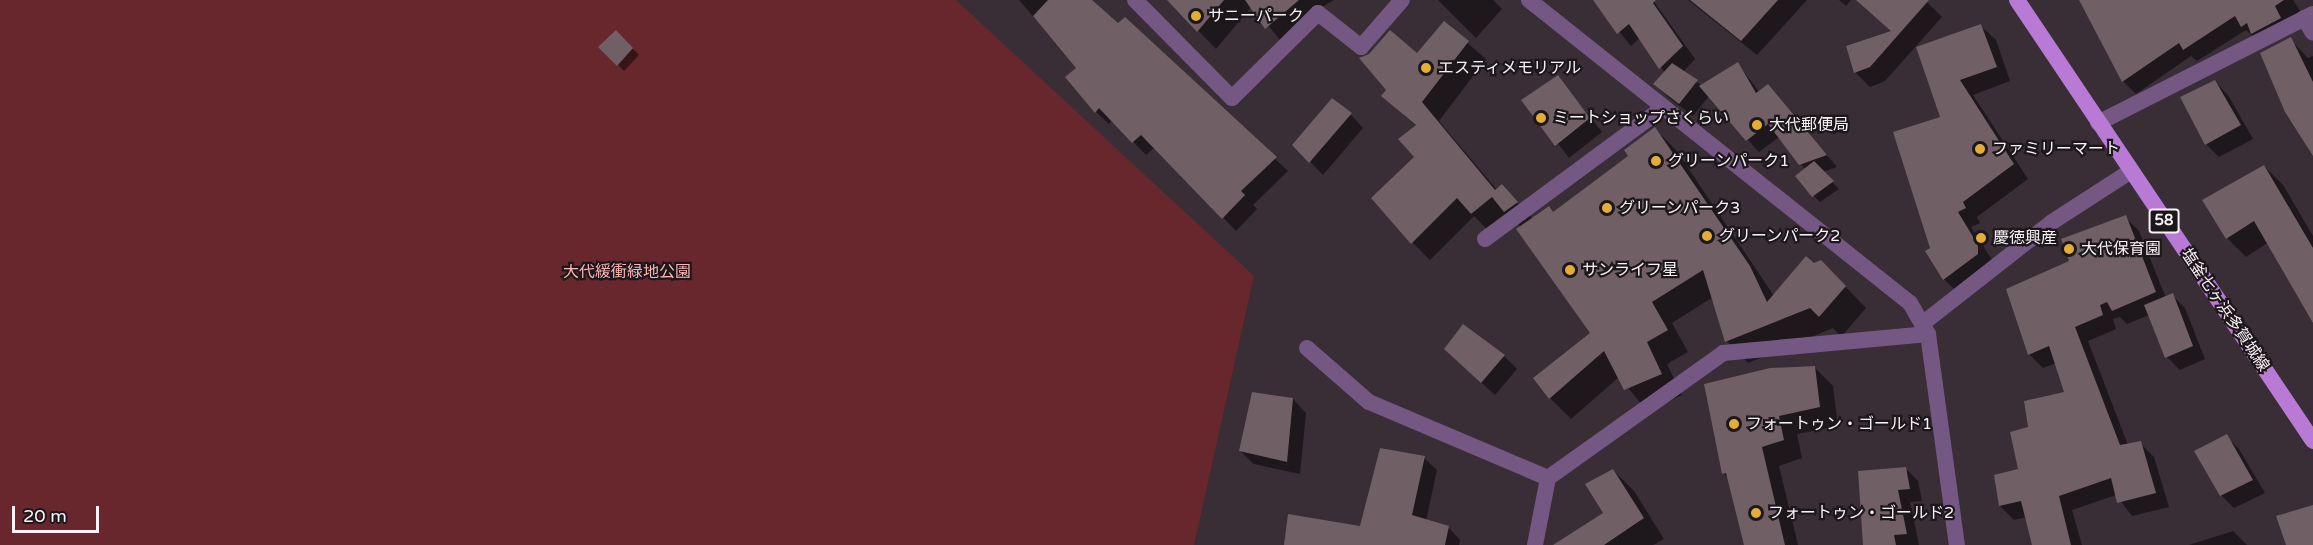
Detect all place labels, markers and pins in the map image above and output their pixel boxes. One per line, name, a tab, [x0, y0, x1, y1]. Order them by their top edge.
place label: サニーパーク	[1208, 6, 1304, 26]
marker: サニーパーク	[1189, 9, 1203, 23]
place label: エスティメモリアル	[1438, 58, 1582, 78]
marker: エスティメモリアル	[1419, 61, 1433, 75]
place label: ミートショップさくらい	[1553, 108, 1729, 128]
marker: ミートショップさくらい	[1534, 111, 1548, 125]
place label: 大代郵便局	[1769, 115, 1849, 135]
marker: 大代郵便局	[1750, 118, 1764, 132]
place label: ファミリーマート	[1992, 139, 2120, 159]
marker: ファミリーマート	[1973, 142, 1987, 156]
place label: グリーンパーク1	[1668, 151, 1790, 171]
marker: グリーンパーク1	[1649, 154, 1663, 168]
place label: グリーンパーク3	[1619, 198, 1741, 218]
marker: グリーンパーク3	[1600, 201, 1614, 215]
place label: グリーンパーク2	[1719, 226, 1841, 246]
place label: 慶徳興産	[1993, 228, 2057, 248]
marker: グリーンパーク2	[1700, 229, 1714, 243]
marker: 慶徳興産	[1974, 231, 1988, 245]
place label: 大代保育園	[2081, 239, 2161, 259]
marker: 大代保育園	[2062, 242, 2076, 256]
place label: サンライフ星	[1582, 260, 1678, 280]
marker: サンライフ星	[1563, 263, 1577, 277]
place label: フォートゥン・ゴールド1	[1746, 414, 1932, 434]
marker: フォートゥン・ゴールド1	[1727, 417, 1741, 431]
place label: フォートゥン・ゴールド2	[1768, 503, 1954, 523]
marker: フォートゥン・ゴールド2	[1749, 506, 1763, 520]

